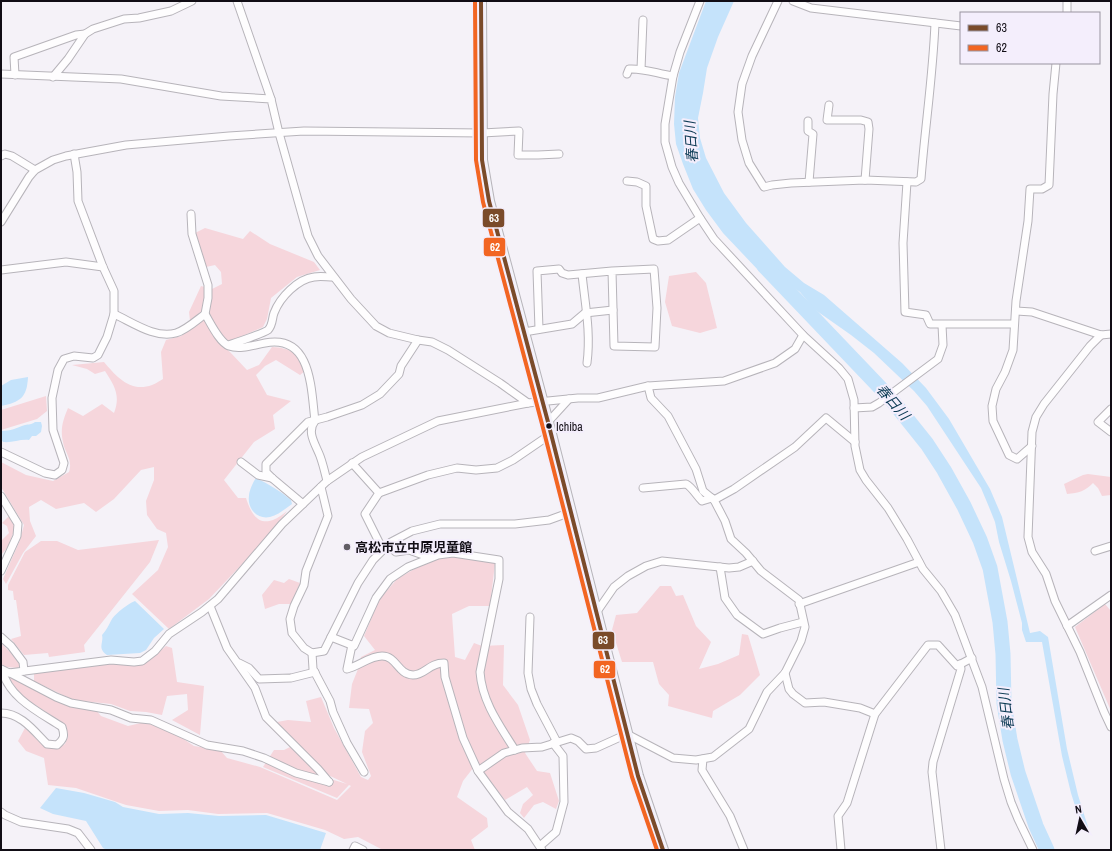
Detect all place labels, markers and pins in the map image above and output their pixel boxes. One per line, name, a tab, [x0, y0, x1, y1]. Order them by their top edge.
place label: Ichiba	[556, 419, 583, 435]
marker: Ichiba	[544, 421, 554, 431]
place label: 高松市立中原児童館	[355, 539, 472, 556]
marker: 高松市立中原児童館	[342, 542, 352, 552]

